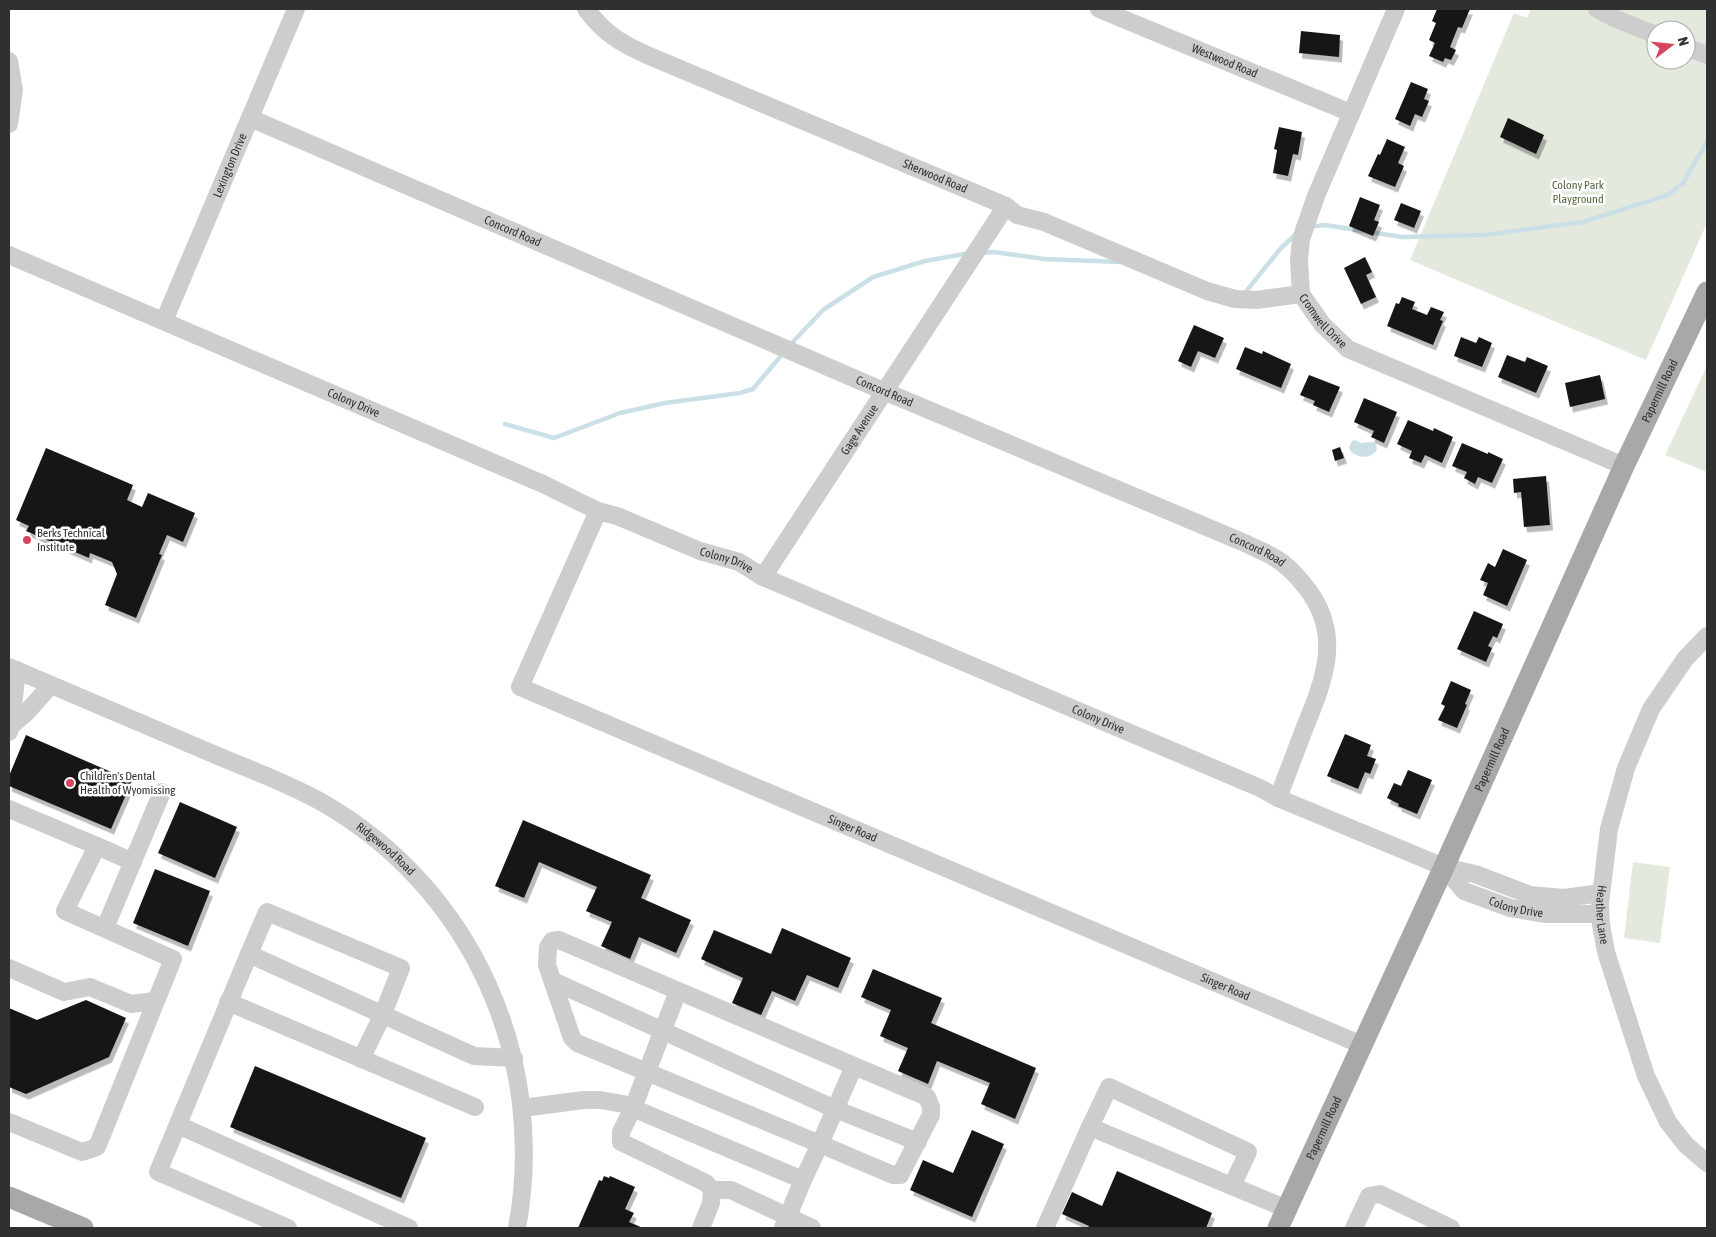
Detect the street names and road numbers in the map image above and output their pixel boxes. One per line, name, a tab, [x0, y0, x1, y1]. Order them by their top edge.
street label: Westwood Road	[1190, 41, 1260, 81]
street label: Lexington Drive	[210, 131, 250, 200]
street label: Sherwood Road	[901, 156, 969, 196]
street label: Concord Road	[482, 213, 543, 250]
street label: Cromwell Drive	[1296, 291, 1350, 351]
street label: Papermill Road	[1639, 357, 1681, 425]
street label: Concord Road	[854, 373, 915, 410]
street label: Colony Drive	[325, 385, 382, 420]
street label: Gage Avenue	[838, 402, 881, 458]
street label: Concord Road	[1227, 530, 1288, 570]
street label: Colony Drive	[698, 544, 756, 576]
street label: Colony Drive	[1070, 702, 1126, 737]
street label: Papermill Road	[1472, 726, 1513, 794]
street label: Singer Road	[826, 812, 879, 845]
street label: Ridgewood Road	[353, 820, 418, 878]
street label: Heather Lane	[1593, 884, 1611, 945]
street label: Colony Drive	[1487, 894, 1544, 920]
street label: Singer Road	[1199, 970, 1252, 1004]
street label: Papermill Road	[1303, 1094, 1345, 1162]

